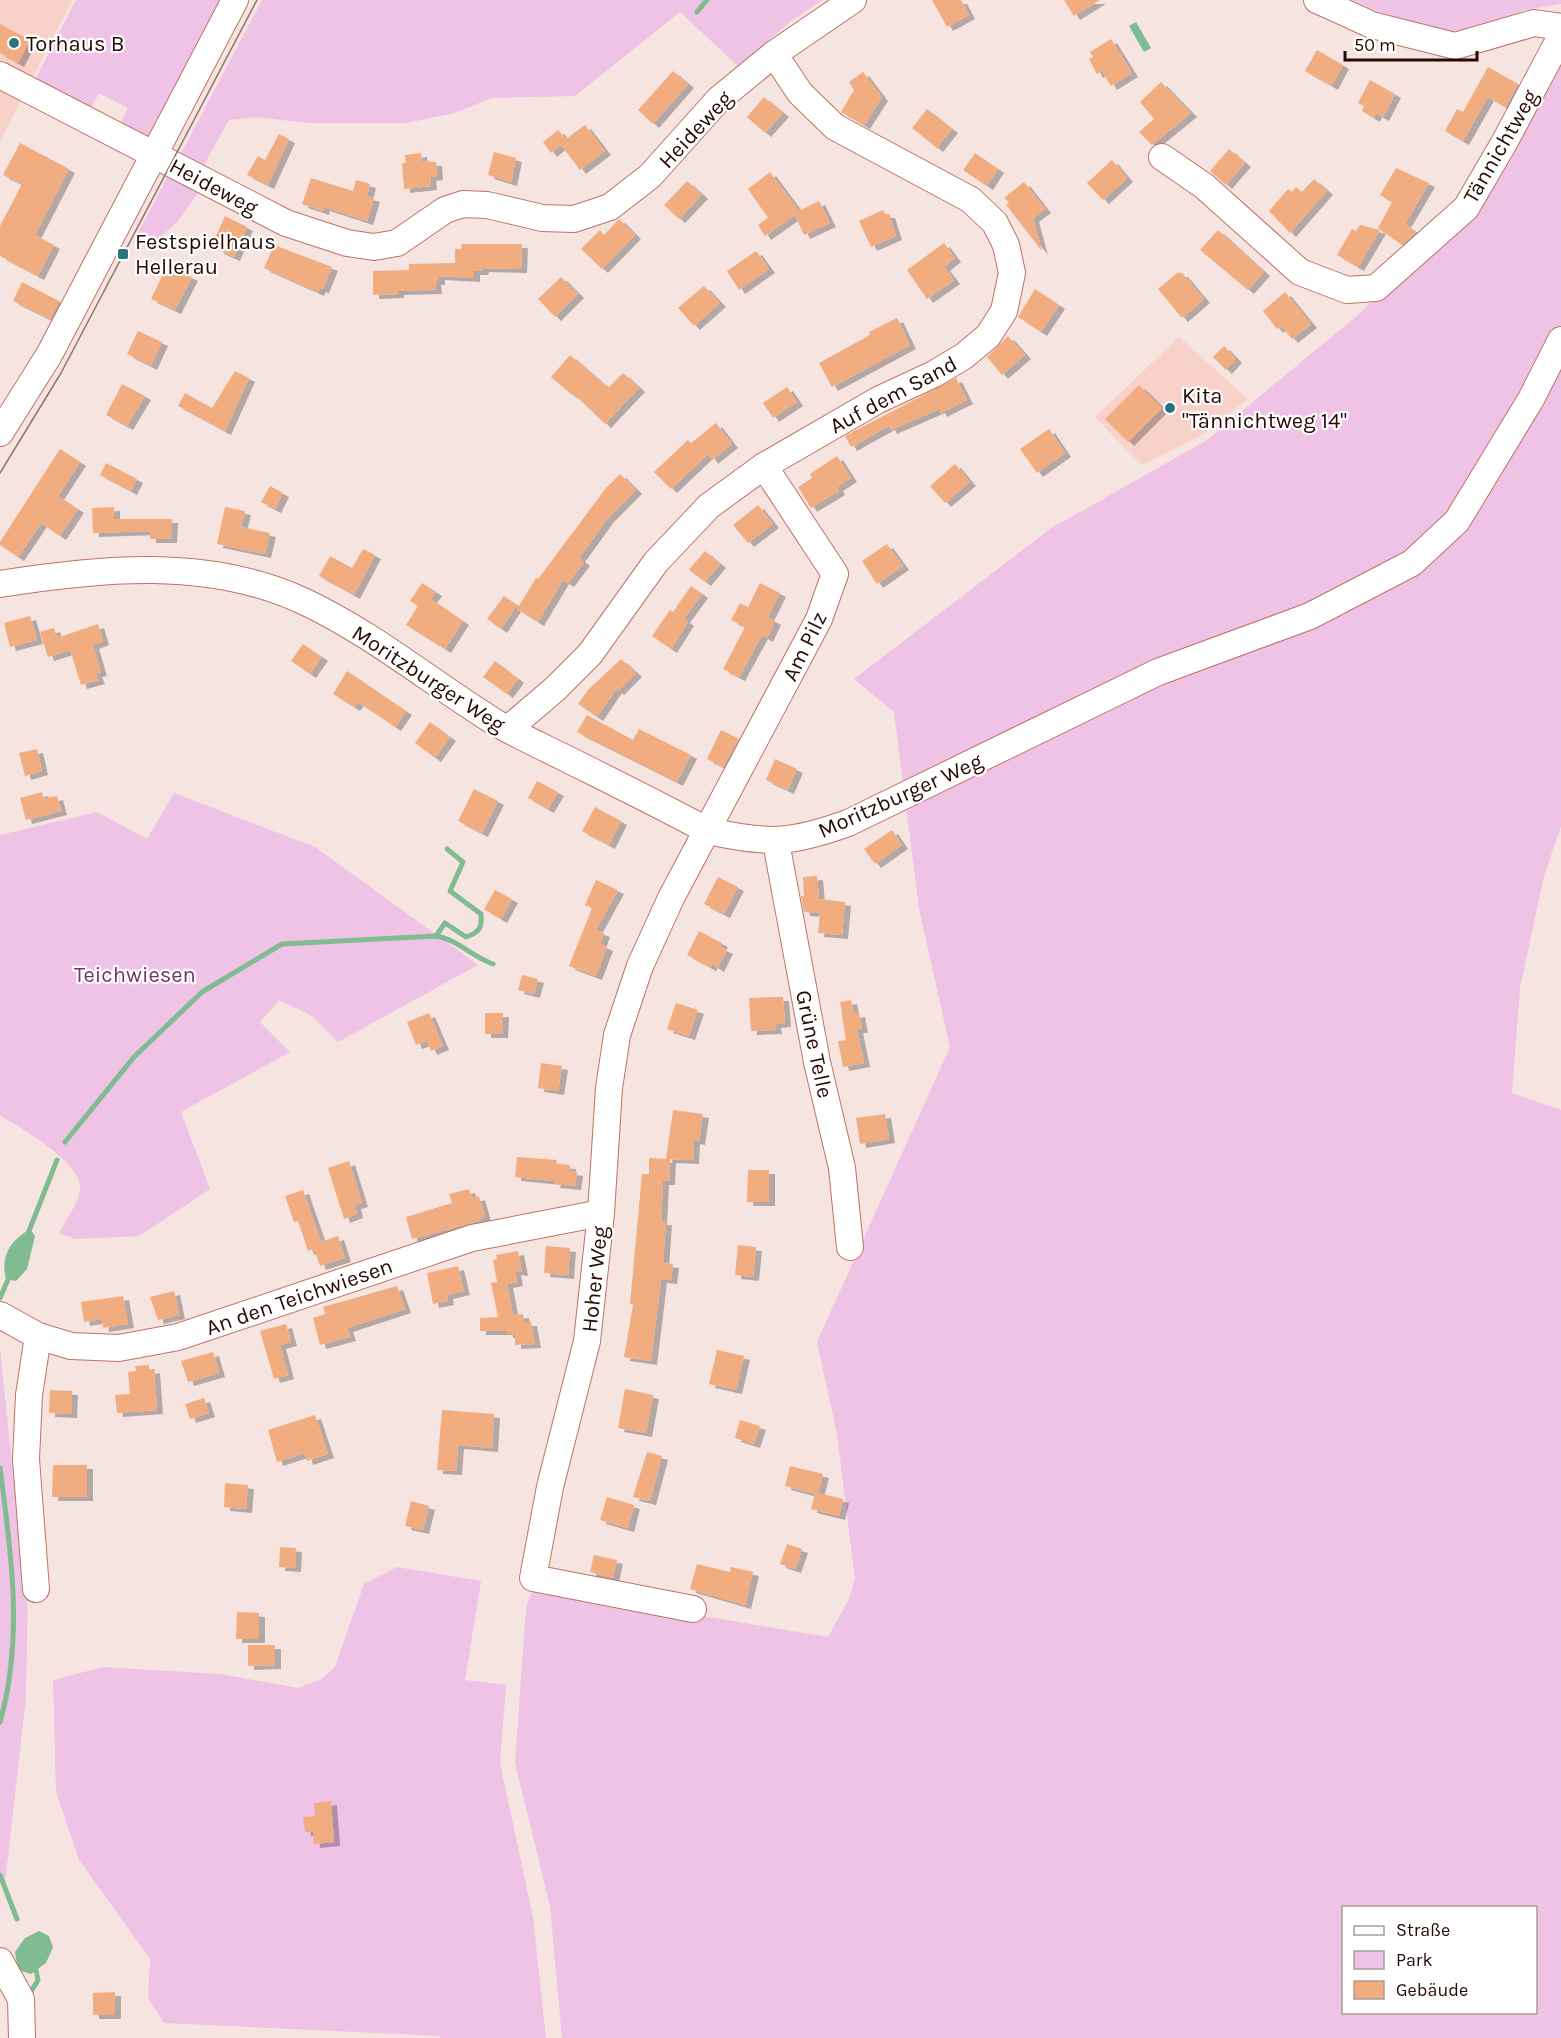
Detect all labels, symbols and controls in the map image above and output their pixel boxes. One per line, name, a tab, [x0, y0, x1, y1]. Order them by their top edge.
scale bar	[1345, 24, 1477, 62]
place label: Torhaus B	[26, 31, 124, 57]
text: 50 m	[1354, 34, 1396, 56]
marker: Torhaus B	[7, 36, 21, 50]
street label: Heideweg	[653, 85, 739, 174]
street label: Tännichtweg	[1458, 85, 1544, 208]
street label: Heideweg	[165, 153, 263, 221]
place label: Festspielhaus Hellerau	[135, 229, 276, 280]
marker: Festspielhaus Hellerau	[116, 247, 130, 261]
street label: Auf dem Sand	[825, 350, 962, 439]
place label: Kita "Tännichtweg 14"	[1182, 383, 1347, 434]
marker: Kita "Tännichtweg 14"	[1163, 401, 1177, 415]
street label: Am Pilz	[777, 608, 833, 685]
street label: Moritzburger Weg	[347, 620, 510, 738]
street label: Moritzburger Weg	[814, 748, 987, 844]
park label: Teichwiesen	[74, 962, 196, 988]
street label: Grüne Telle	[790, 988, 838, 1100]
street label: Hoher Weg	[576, 1224, 614, 1334]
street label: An den Teichwiesen	[203, 1253, 396, 1341]
legend	[1342, 1906, 1537, 2014]
text: Straße	[1396, 1919, 1450, 1941]
text: Park	[1396, 1949, 1433, 1971]
text: Gebäude	[1396, 1979, 1468, 2001]

